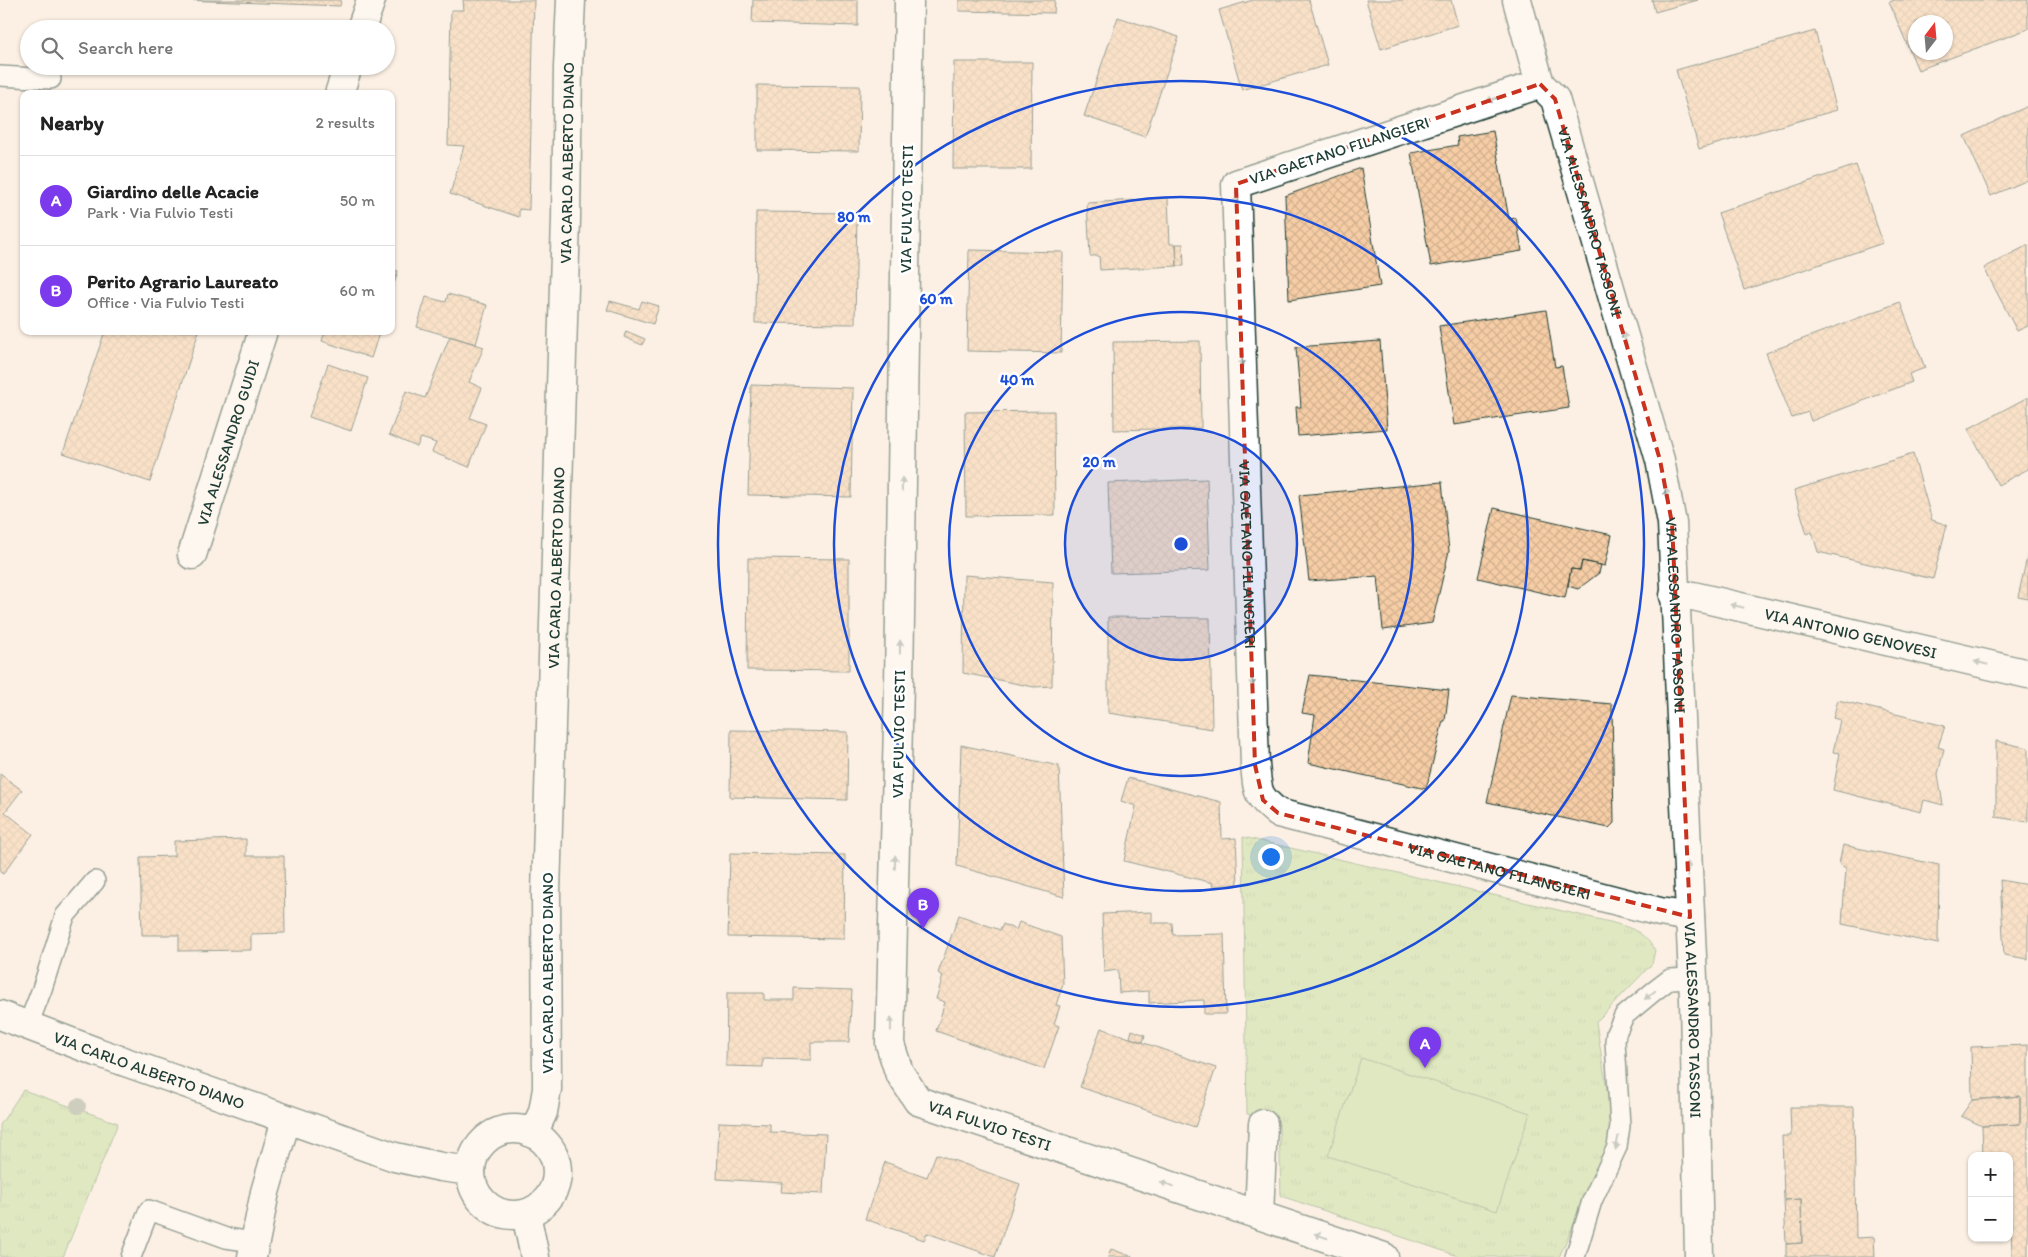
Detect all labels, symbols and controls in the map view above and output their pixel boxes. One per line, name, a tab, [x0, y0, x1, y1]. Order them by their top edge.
north arrow	[1908, 15, 1953, 60]
search box	[20, 20, 395, 75]
icon: search	[38, 34, 66, 62]
text: Search here	[78, 36, 173, 59]
street label: VIA CARLO ALBERTO DIANO	[556, 62, 578, 264]
one-way arrow	[1486, 96, 1501, 103]
text: Nearby	[40, 110, 104, 135]
street label: VIA GAETANO FILANGIERI	[1247, 112, 1431, 189]
text: 2 results	[315, 113, 375, 132]
street label: VIA ALESSANDRO TASSONI	[1554, 125, 1627, 319]
street label: VIA FULVIO TESTI	[896, 145, 917, 273]
text: Giardino delle Acacie	[87, 180, 259, 203]
one-way arrow	[1232, 190, 1240, 206]
text: A	[51, 191, 61, 210]
text: 50 m	[340, 191, 375, 210]
text: Park · Via Fulvio Testi	[87, 203, 233, 222]
text: 80 m	[837, 208, 871, 226]
text: Perito Agrario Laureato	[87, 270, 278, 293]
text: B	[51, 281, 61, 300]
text: 60 m	[340, 281, 375, 300]
text: 60 m	[919, 290, 953, 308]
text: Office · Via Fulvio Testi	[87, 293, 244, 312]
one-way arrow	[1620, 331, 1628, 346]
one-way arrow	[1238, 352, 1246, 368]
street label: VIA ALESSANDRO GUIDI	[193, 357, 263, 528]
text: 40 m	[1000, 371, 1035, 389]
text: 20 m	[1082, 453, 1116, 471]
street label: VIA GAETANO FILANGIERI	[1235, 461, 1260, 649]
street label: VIA CARLO ALBERTO DIANO	[544, 467, 569, 669]
one-way arrow	[898, 476, 906, 492]
one-way arrow	[1662, 487, 1670, 503]
street label: VIA ALESSANDRO TASSONI	[1661, 516, 1690, 714]
centre of rings	[1172, 535, 1190, 553]
one-way arrow	[1730, 602, 1745, 610]
street label: VIA ANTONIO GENOVESI	[1763, 604, 1939, 663]
one-way arrow	[896, 639, 904, 655]
one-way arrow	[1973, 659, 1988, 667]
street label: VIA FULVIO TESTI	[888, 670, 909, 798]
one-way arrow	[1249, 672, 1257, 688]
street label: VIA GAETANO FILANGIERI	[1406, 838, 1593, 904]
your location	[1258, 844, 1284, 870]
one-way arrow	[891, 853, 899, 869]
one-way arrow	[1683, 860, 1691, 876]
street label: VIA CARLO ALBERTO DIANO	[538, 872, 557, 1074]
pin: B	[907, 888, 939, 929]
street label: VIA ALESSANDRO TASSONI	[1680, 922, 1705, 1119]
one-way arrow	[1644, 989, 1657, 1000]
one-way arrow	[887, 1016, 895, 1032]
street label: VIA CARLO ALBERTO DIANO	[51, 1027, 247, 1113]
pin: A	[1409, 1027, 1441, 1068]
street label: VIA FULVIO TESTI	[926, 1096, 1054, 1155]
one-way arrow	[1612, 1135, 1620, 1151]
map controls	[1968, 1152, 2013, 1242]
button: +	[1968, 1152, 2013, 1197]
one-way arrow	[1160, 1180, 1175, 1188]
button: −	[1968, 1197, 2013, 1242]
one-way arrow	[1314, 1232, 1329, 1239]

